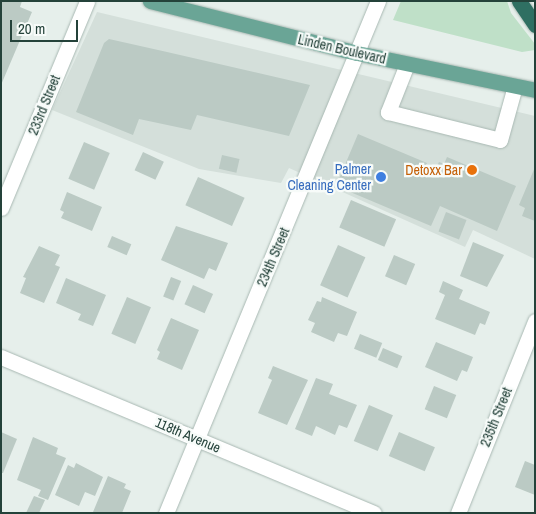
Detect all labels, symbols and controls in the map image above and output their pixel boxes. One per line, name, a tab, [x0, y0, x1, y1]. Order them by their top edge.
scale bar	[12, 10, 80, 42]
text: 20 m	[18, 18, 45, 39]
street label: Linden Boulevard	[296, 31, 388, 67]
street label: 233rd Street	[24, 73, 64, 137]
place label: Palmer Cleaning Center	[287, 161, 371, 193]
place label: Detoxx Bar	[405, 162, 462, 178]
marker: Detoxx Bar	[466, 164, 478, 176]
marker: Palmer Cleaning Center	[375, 171, 387, 183]
street label: 234th Street	[253, 225, 293, 289]
street label: 235th Street	[476, 385, 516, 449]
street label: 118th Avenue	[153, 414, 223, 456]

